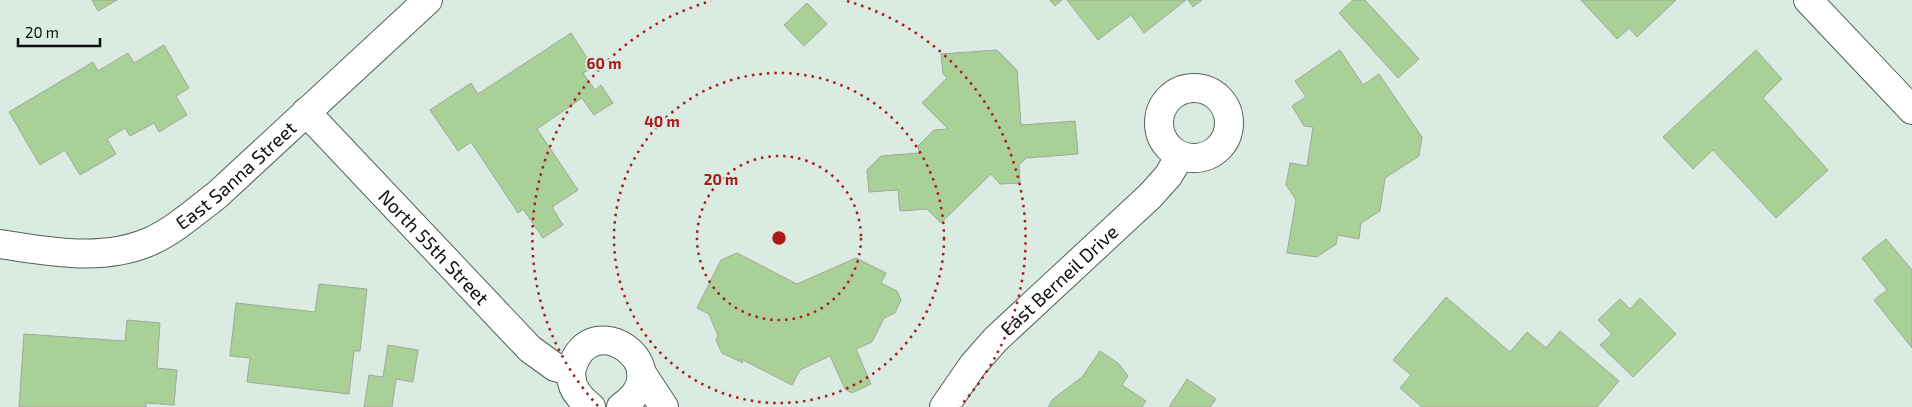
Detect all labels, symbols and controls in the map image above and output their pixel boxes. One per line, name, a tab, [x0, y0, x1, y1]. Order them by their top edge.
scale bar	[18, 15, 100, 47]
text: 20 m	[25, 23, 59, 41]
text: 60 m	[587, 54, 621, 72]
text: 40 m	[644, 112, 680, 130]
street label: East Sanna Street	[171, 116, 301, 234]
text: 20 m	[704, 170, 738, 188]
street label: North 55th Street	[374, 184, 494, 309]
street label: East Berneil Drive	[995, 220, 1123, 340]
centre of rings	[770, 229, 788, 247]

